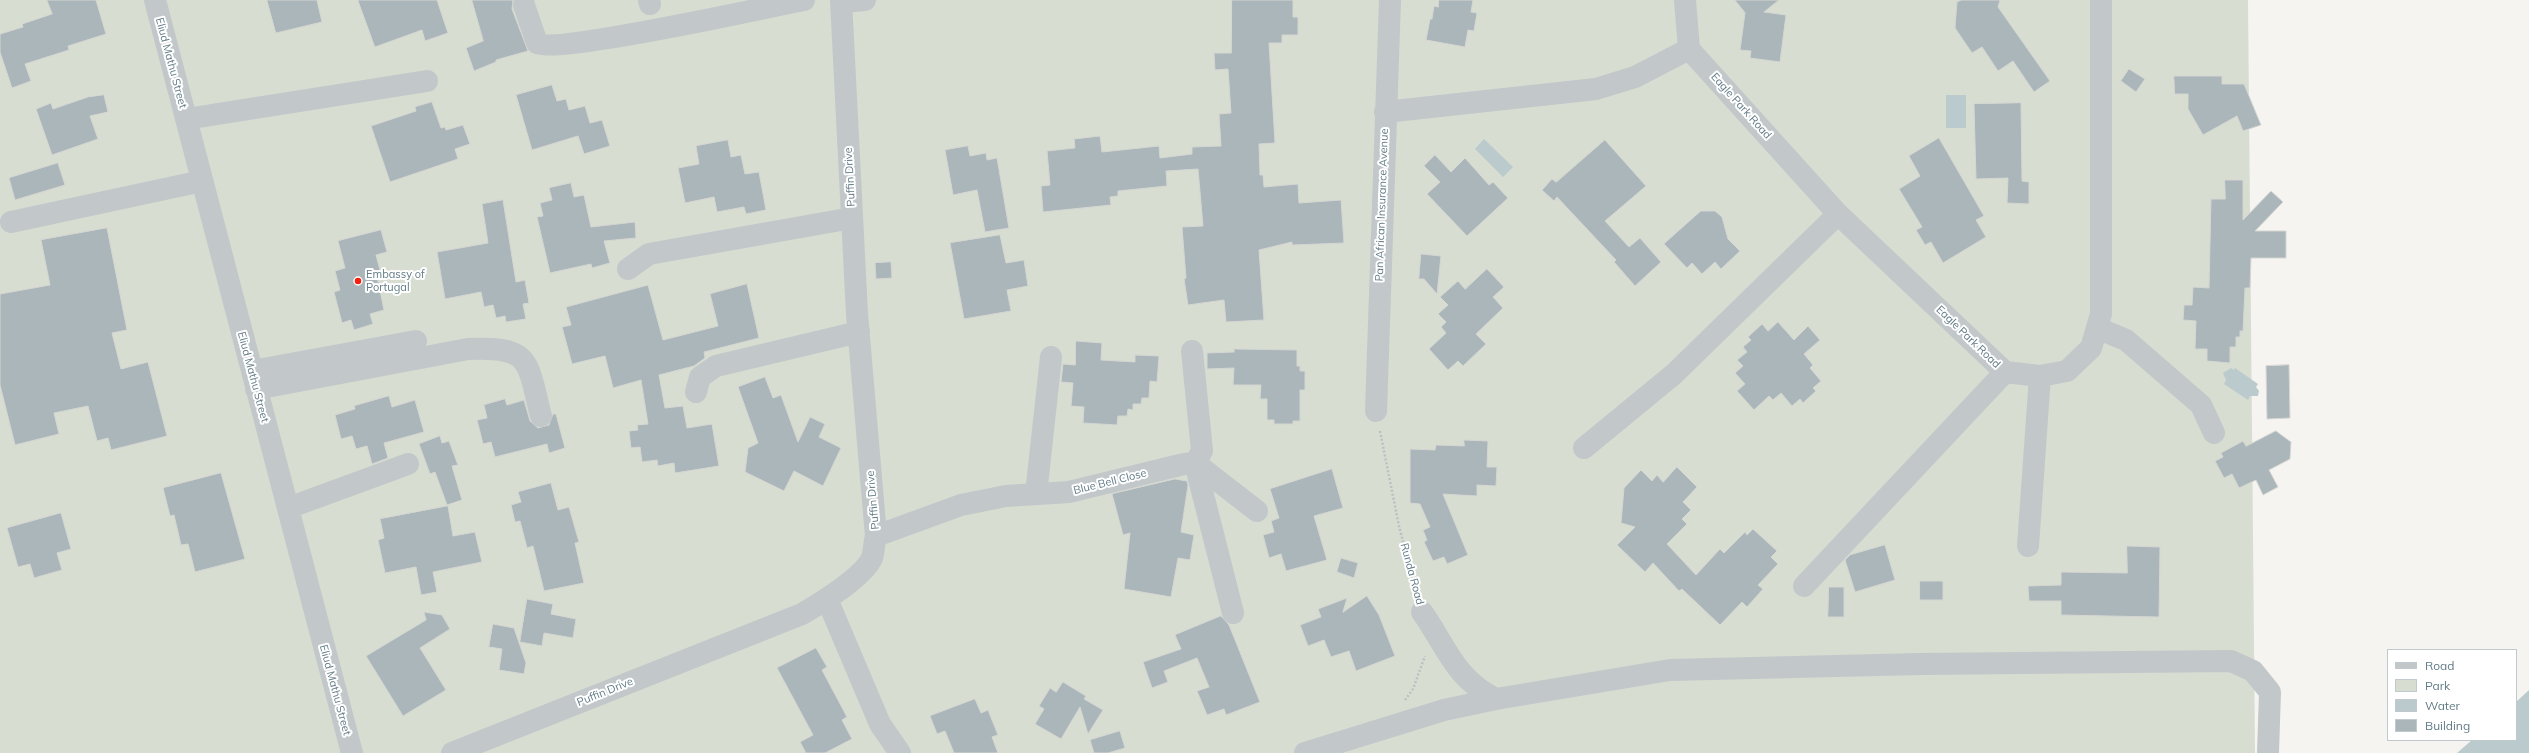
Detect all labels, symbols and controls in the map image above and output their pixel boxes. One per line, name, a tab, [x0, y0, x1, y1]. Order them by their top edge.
street label: Eliud Mathu Street	[153, 16, 189, 110]
street label: Eagle Park Road	[1708, 70, 1774, 142]
street label: Pan African Insurance Avenue	[1373, 128, 1391, 282]
street label: Puffin Drive	[842, 147, 858, 207]
place label: Embassy of Portugal	[366, 268, 425, 294]
marker: Embassy of Portugal	[353, 276, 363, 286]
street label: Eagle Park Road	[1933, 303, 2003, 371]
street label: Eliud Mathu Street	[235, 330, 271, 424]
street label: Blue Bell Close	[1072, 467, 1148, 497]
street label: Puffin Drive	[864, 470, 882, 530]
street label: Runda Road	[1397, 542, 1427, 606]
street label: Eliud Mathu Street	[317, 643, 353, 737]
legend	[2387, 649, 2517, 741]
text: Road	[2425, 658, 2454, 673]
street label: Puffin Drive	[575, 675, 635, 709]
text: Park	[2425, 678, 2450, 693]
text: Water	[2425, 698, 2460, 713]
text: Building	[2425, 718, 2470, 733]

